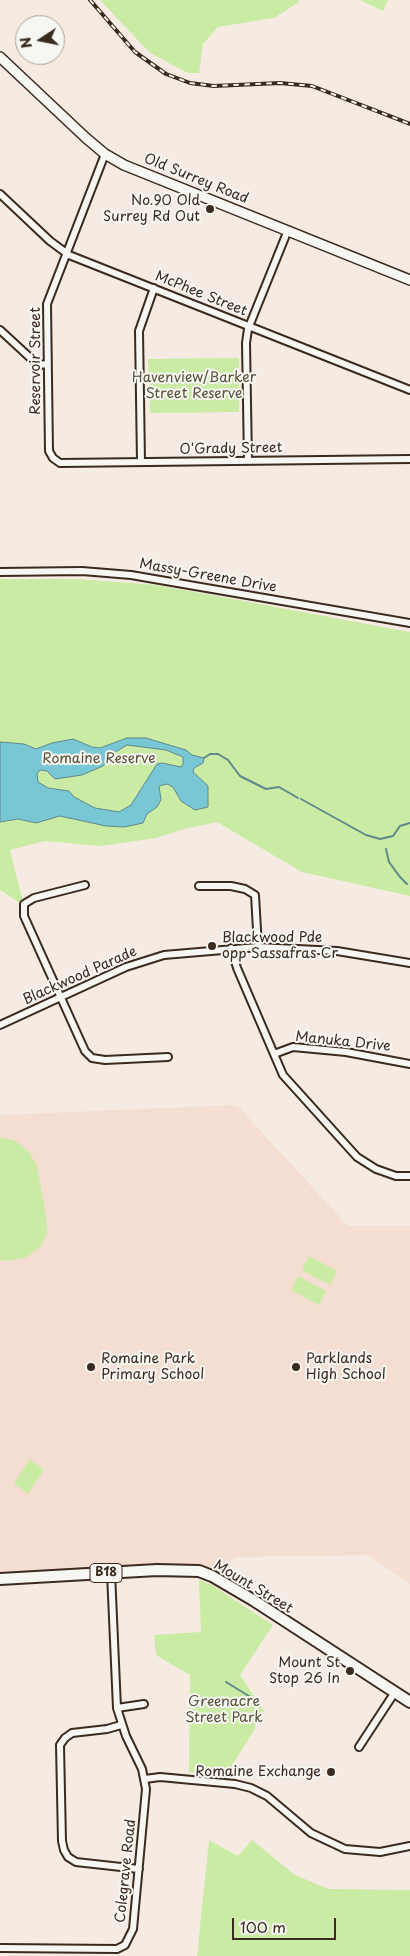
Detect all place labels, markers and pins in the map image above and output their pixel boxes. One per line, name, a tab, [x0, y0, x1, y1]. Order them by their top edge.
place label: No.90 Old Surrey Rd Out	[103, 193, 200, 226]
marker: No.90 Old Surrey Rd Out	[204, 203, 216, 215]
place label: Blackwood Pde opp Sassafras Cr	[222, 930, 338, 962]
marker: Blackwood Pde opp Sassafras Cr	[206, 940, 218, 952]
place label: Romaine Park Primary School	[101, 1351, 204, 1384]
place label: Parklands High School	[306, 1351, 386, 1384]
marker: Romaine Park Primary School	[85, 1361, 97, 1373]
marker: Parklands High School	[290, 1361, 302, 1373]
place label: Mount St Stop 26 In	[269, 1655, 340, 1688]
marker: Mount St Stop 26 In	[344, 1665, 356, 1677]
place label: Romaine Exchange	[195, 1764, 321, 1780]
marker: Romaine Exchange	[325, 1766, 337, 1778]

